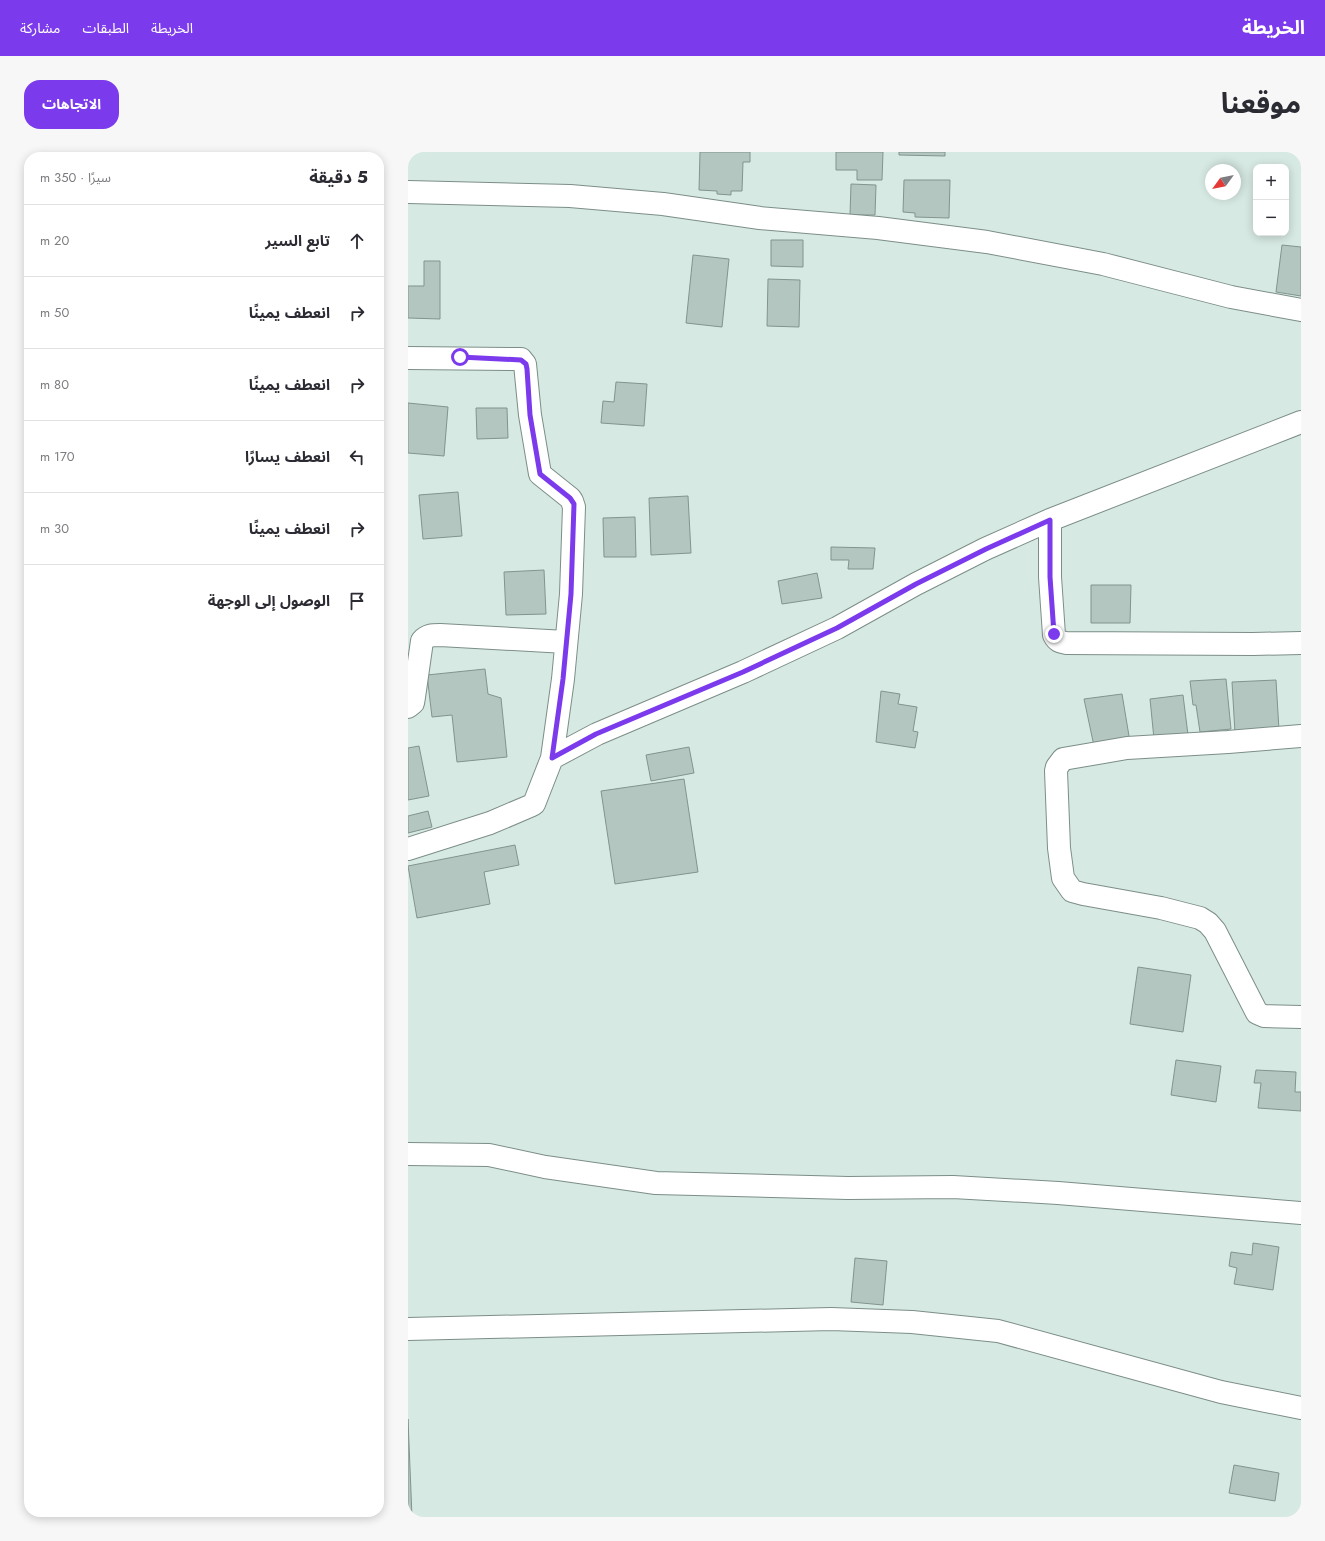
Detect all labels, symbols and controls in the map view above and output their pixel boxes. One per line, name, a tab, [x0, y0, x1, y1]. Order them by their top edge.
text: الخريطة	[1242, 14, 1305, 41]
text: مشاركة	[20, 18, 60, 38]
text: الطبقات	[82, 18, 129, 38]
text: الخريطة	[151, 18, 193, 38]
button: الاتجاهات	[24, 80, 119, 129]
text: موقعنا	[1221, 83, 1301, 124]
north arrow	[1205, 164, 1241, 200]
map controls	[1253, 164, 1289, 236]
button: +	[1253, 164, 1289, 200]
text: 5 دقيقة	[309, 165, 368, 189]
text: سيرًا · 350 m	[40, 168, 111, 187]
button: −	[1253, 200, 1289, 236]
text: تابع السير	[265, 230, 330, 252]
icon: ahead	[346, 230, 368, 252]
text: 20 m	[40, 231, 69, 250]
text: انعطف يمينًا	[249, 302, 330, 324]
icon: right	[346, 302, 368, 324]
text: 50 m	[40, 303, 69, 322]
route start	[451, 348, 469, 366]
text: انعطف يمينًا	[249, 374, 330, 396]
icon: right	[346, 374, 368, 396]
text: 80 m	[40, 375, 69, 394]
text: انعطف يسارًا	[245, 446, 330, 468]
icon: left	[346, 446, 368, 468]
text: 170 m	[40, 447, 75, 466]
text: انعطف يمينًا	[249, 518, 330, 540]
icon: right	[346, 518, 368, 540]
text: 30 m	[40, 519, 69, 538]
text: الوصول إلى الوجهة	[208, 590, 330, 612]
icon: arrive	[346, 590, 368, 612]
route end	[1045, 625, 1063, 643]

